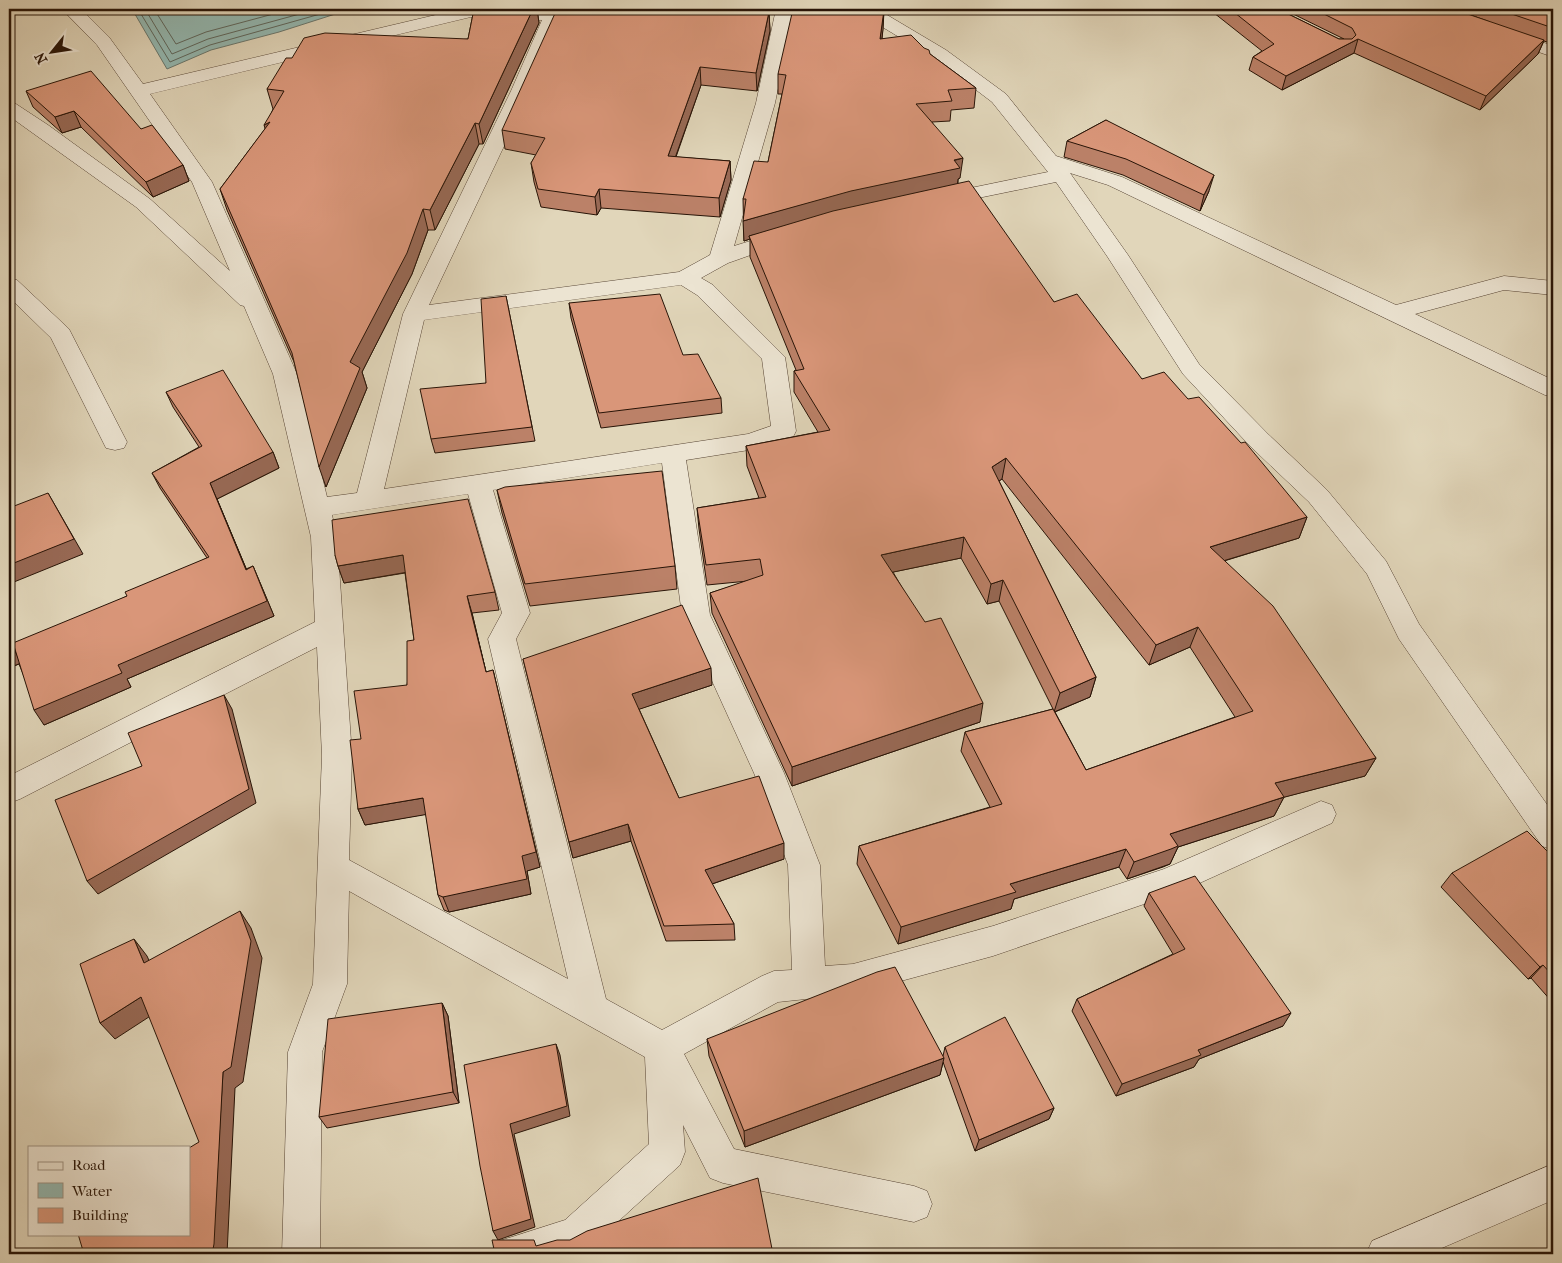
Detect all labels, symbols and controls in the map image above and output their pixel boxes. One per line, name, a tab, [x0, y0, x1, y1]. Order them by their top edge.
north arrow	[28, 28, 78, 78]
text: N	[31, 49, 51, 67]
legend	[28, 1146, 190, 1236]
text: Road	[72, 1156, 106, 1174]
text: Water	[71, 1182, 112, 1200]
text: Building	[72, 1206, 129, 1224]

